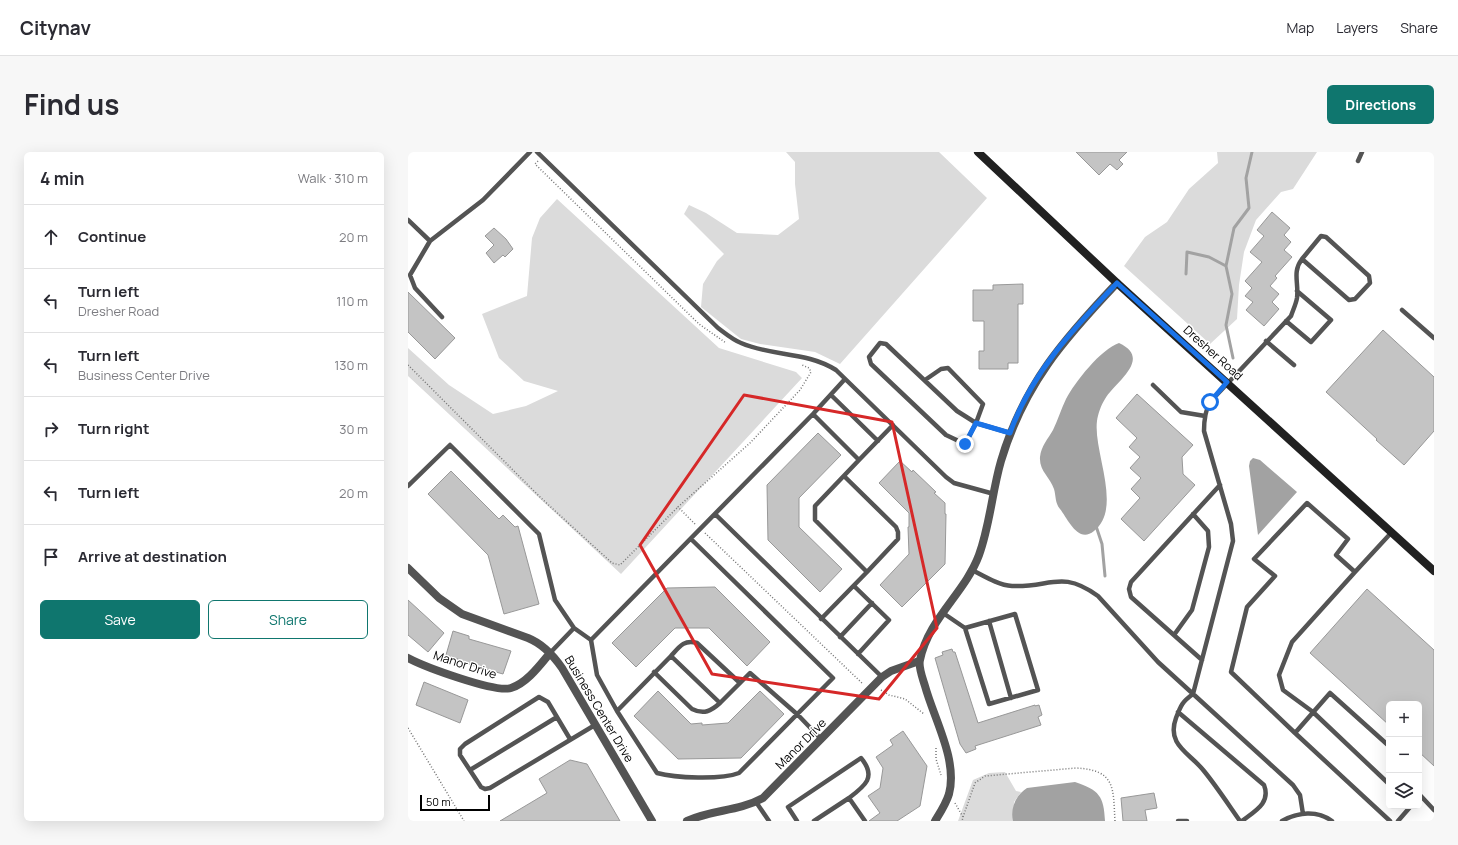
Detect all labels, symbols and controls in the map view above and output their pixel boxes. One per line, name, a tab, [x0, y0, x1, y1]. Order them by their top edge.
text: Citynav	[20, 15, 91, 41]
text: Map	[1286, 18, 1314, 37]
text: Layers	[1336, 18, 1378, 37]
text: Share	[1400, 18, 1438, 37]
text: Find us	[24, 85, 119, 123]
button: Directions	[1327, 85, 1434, 124]
text: 4 min	[40, 167, 84, 190]
text: Walk · 310 m	[298, 169, 368, 187]
icon: ahead	[40, 226, 62, 248]
text: Continue	[78, 226, 146, 247]
text: 20 m	[339, 228, 368, 246]
text: Turn left	[78, 281, 140, 302]
icon: left	[40, 290, 62, 312]
text: 110 m	[336, 292, 368, 310]
text: Dresher Road	[78, 302, 159, 320]
street label: Dresher Road	[1180, 321, 1247, 384]
text: Turn left	[78, 345, 140, 366]
icon: left	[40, 354, 62, 376]
text: 130 m	[334, 356, 368, 374]
text: Business Center Drive	[78, 366, 210, 384]
route start	[1201, 393, 1219, 411]
icon: right	[40, 418, 62, 440]
text: Turn right	[78, 418, 149, 439]
text: 30 m	[339, 420, 368, 438]
route end	[956, 435, 974, 453]
icon: left	[40, 482, 62, 504]
text: Turn left	[78, 482, 140, 503]
text: 20 m	[339, 484, 368, 502]
icon: arrive	[40, 546, 62, 568]
text: Arrive at destination	[78, 546, 227, 567]
button: Save	[40, 600, 200, 639]
button: Share	[208, 600, 368, 639]
street label: Manor Drive	[431, 646, 499, 683]
street label: Business Center Drive	[561, 652, 638, 765]
map controls	[1386, 701, 1422, 809]
button: +	[1386, 701, 1422, 737]
street label: Manor Drive	[771, 714, 830, 773]
button: −	[1386, 737, 1422, 773]
button: layers	[1386, 773, 1422, 809]
scale bar	[420, 793, 490, 812]
text: 50 m	[426, 794, 451, 809]

